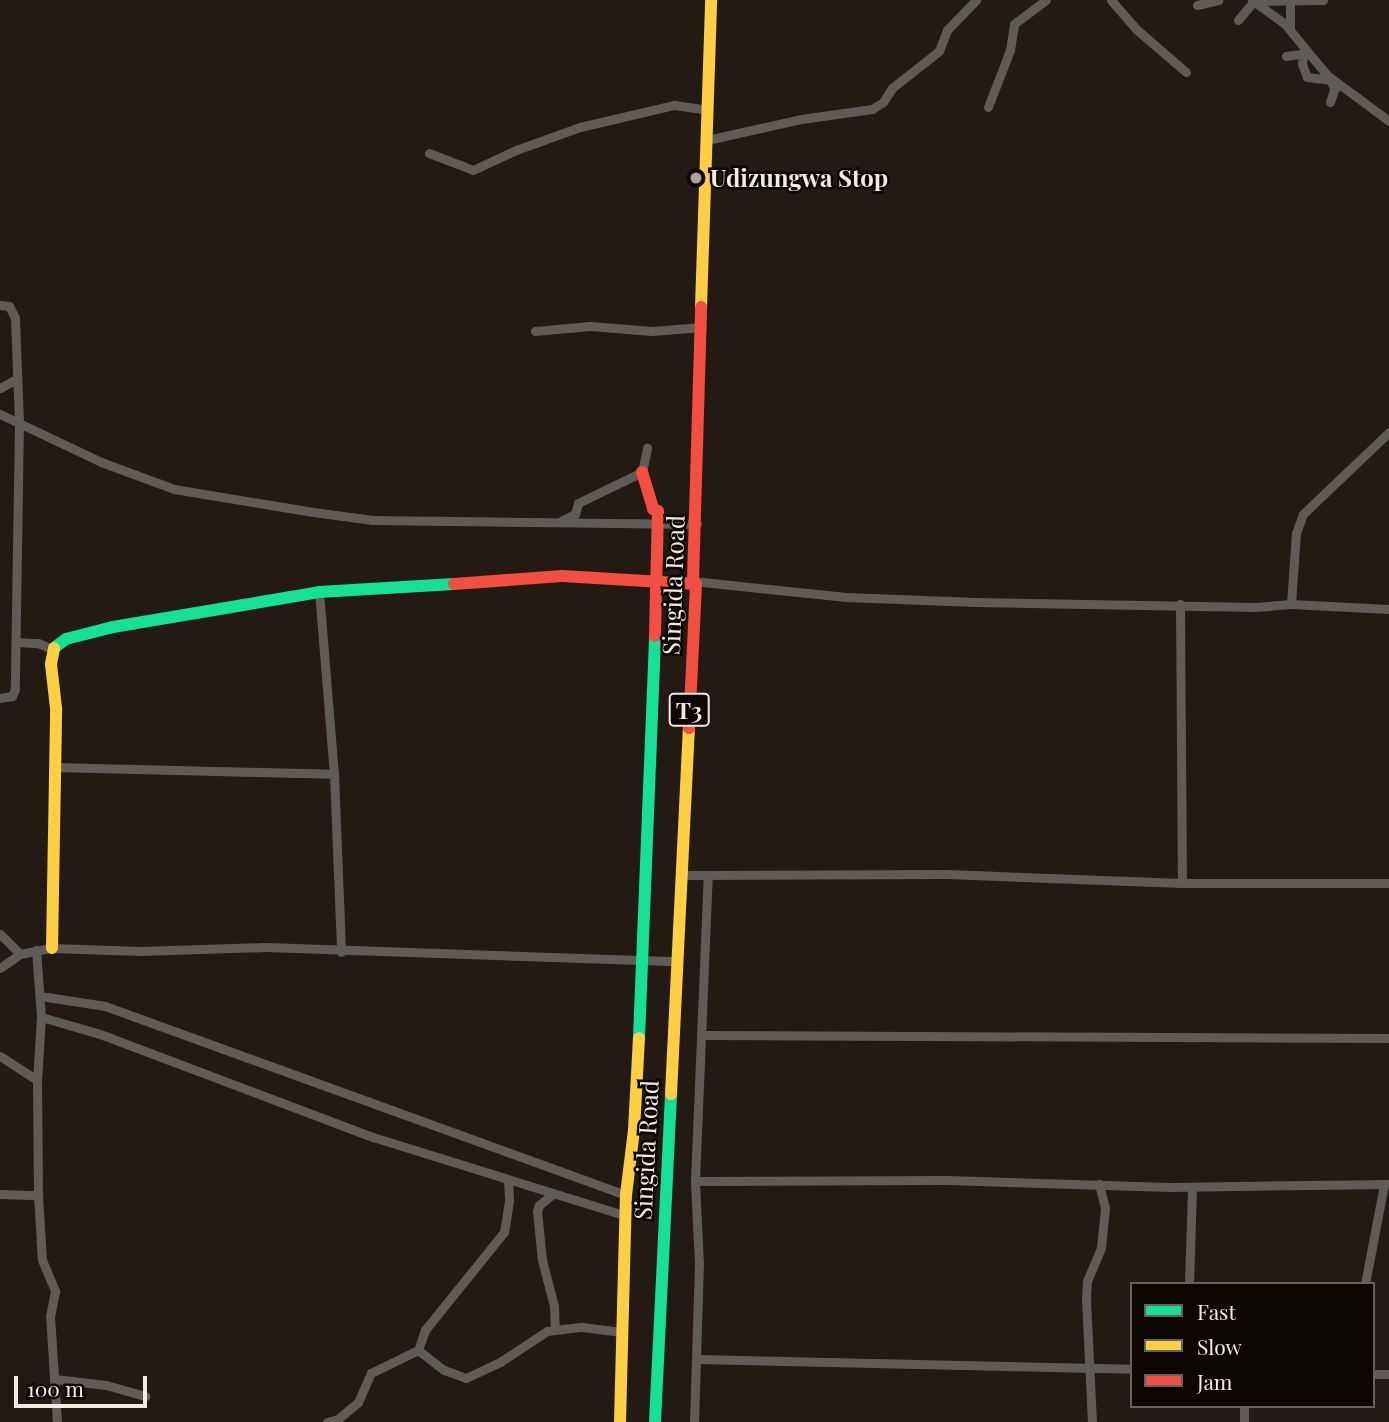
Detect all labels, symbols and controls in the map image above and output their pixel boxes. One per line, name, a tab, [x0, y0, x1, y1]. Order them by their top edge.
place label: Udizungwa Stop	[710, 164, 888, 192]
marker: Udizungwa Stop	[688, 170, 704, 186]
street label: Singida Road	[656, 514, 690, 656]
road number: T3	[668, 690, 710, 730]
street label: Singida Road	[628, 1079, 664, 1221]
legend	[1130, 1282, 1375, 1408]
text: Fast	[1197, 1297, 1236, 1325]
text: Slow	[1197, 1332, 1242, 1360]
scale bar	[18, 1362, 150, 1406]
text: Jam	[1197, 1367, 1233, 1395]
text: 100 m	[27, 1374, 84, 1402]

